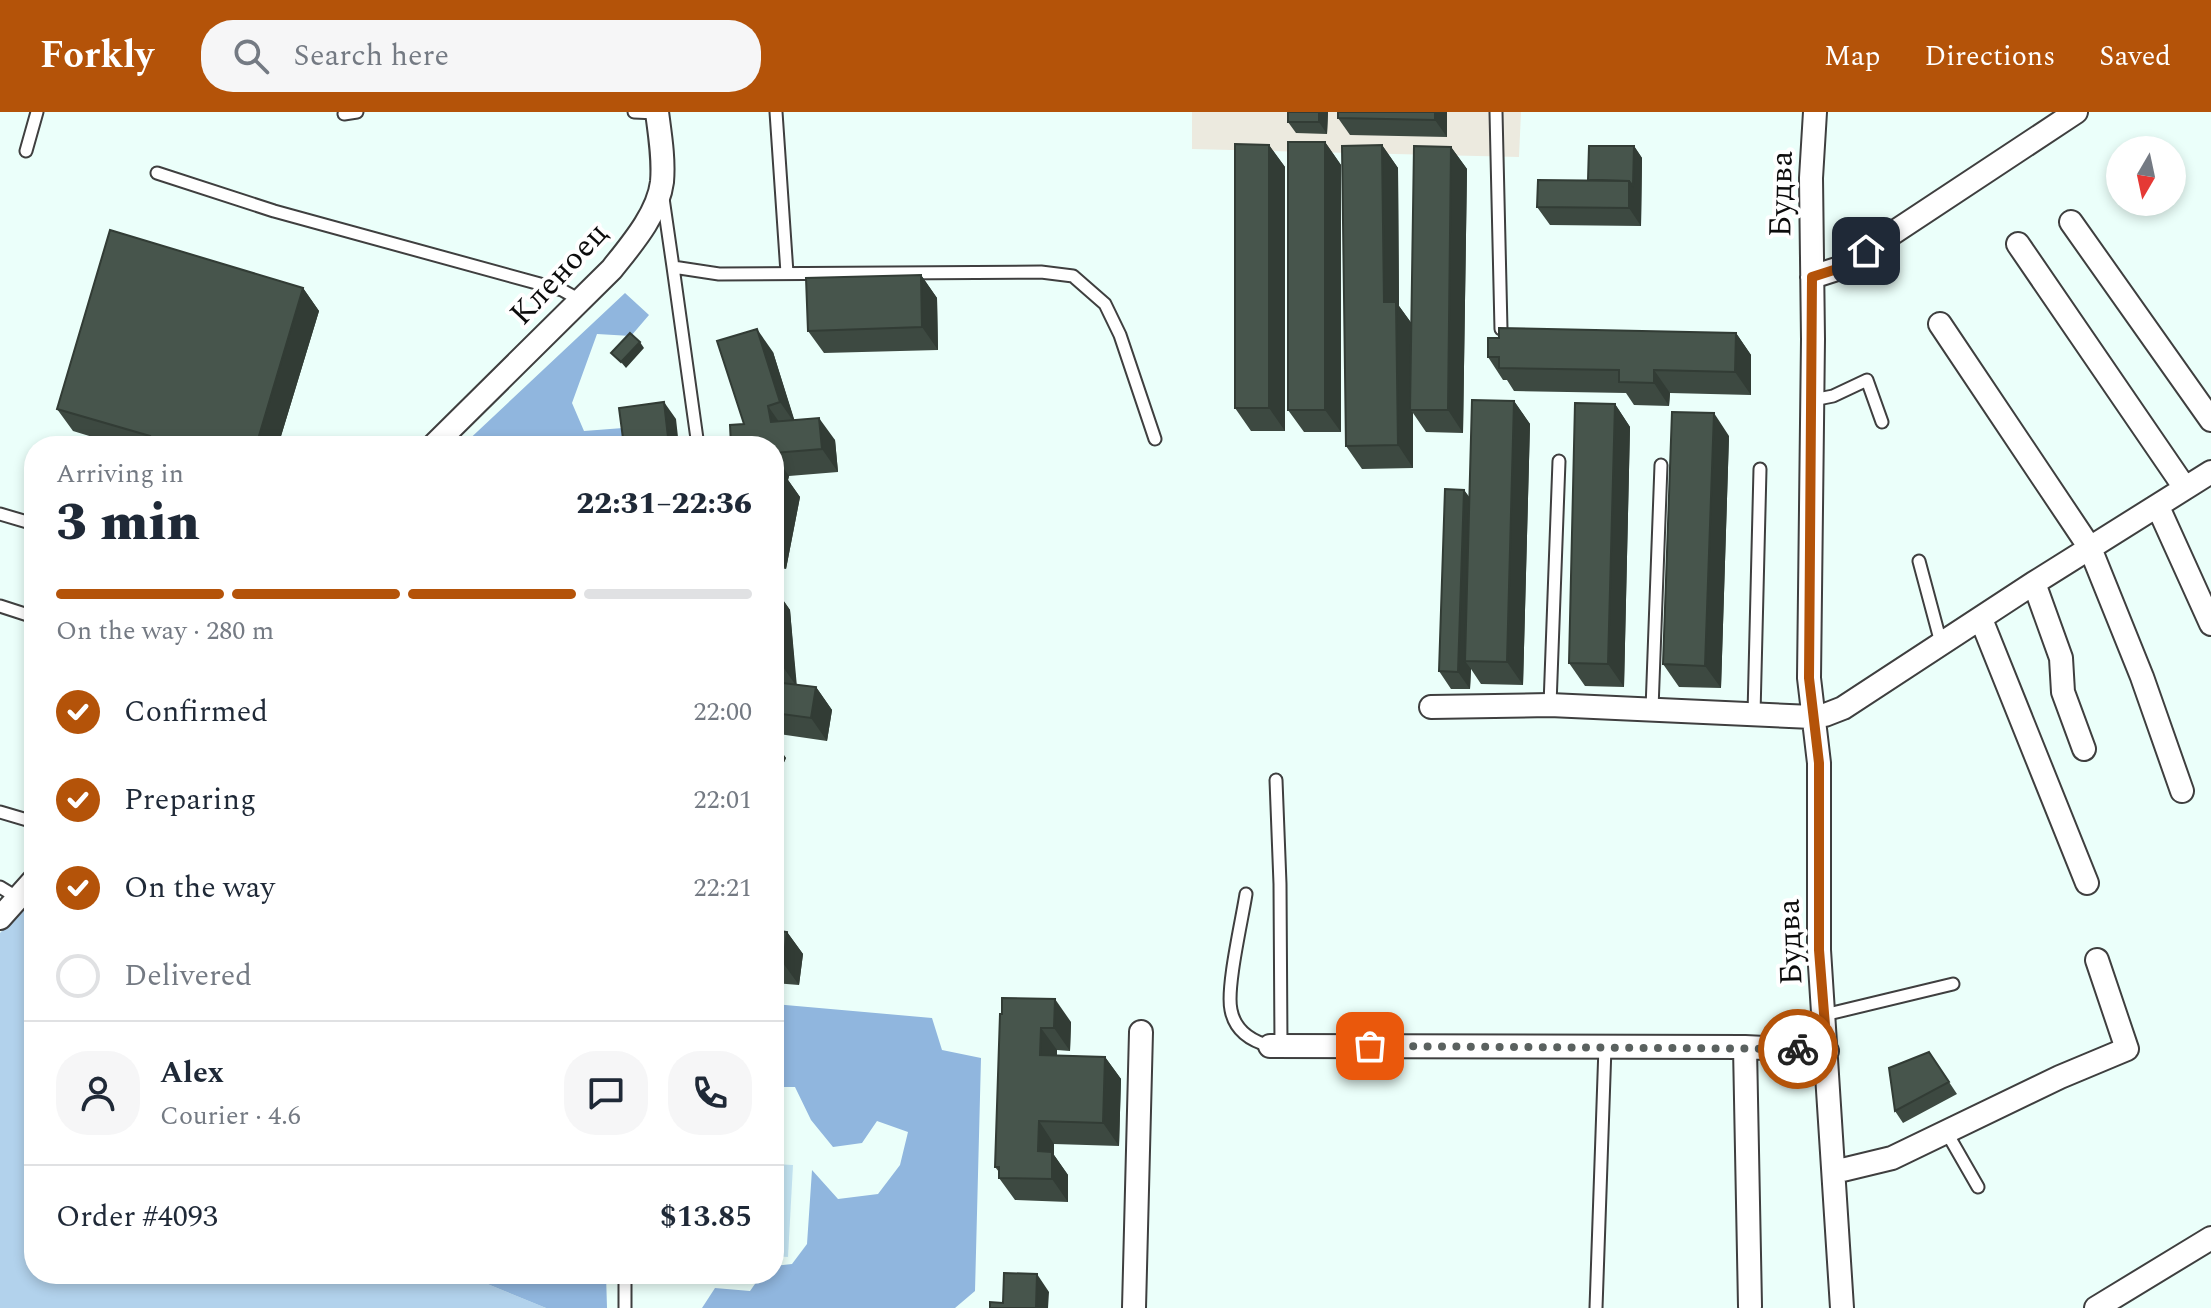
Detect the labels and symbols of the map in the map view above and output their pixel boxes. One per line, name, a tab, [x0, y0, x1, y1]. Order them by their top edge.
north arrow	[2106, 136, 2186, 216]
street label: Будва	[1756, 150, 1807, 238]
street label: Кленоец	[498, 211, 620, 337]
pin	[1832, 217, 1900, 285]
street label: Будва	[1764, 897, 1816, 986]
courier	[1758, 1009, 1838, 1089]
pin	[1336, 1012, 1404, 1080]

